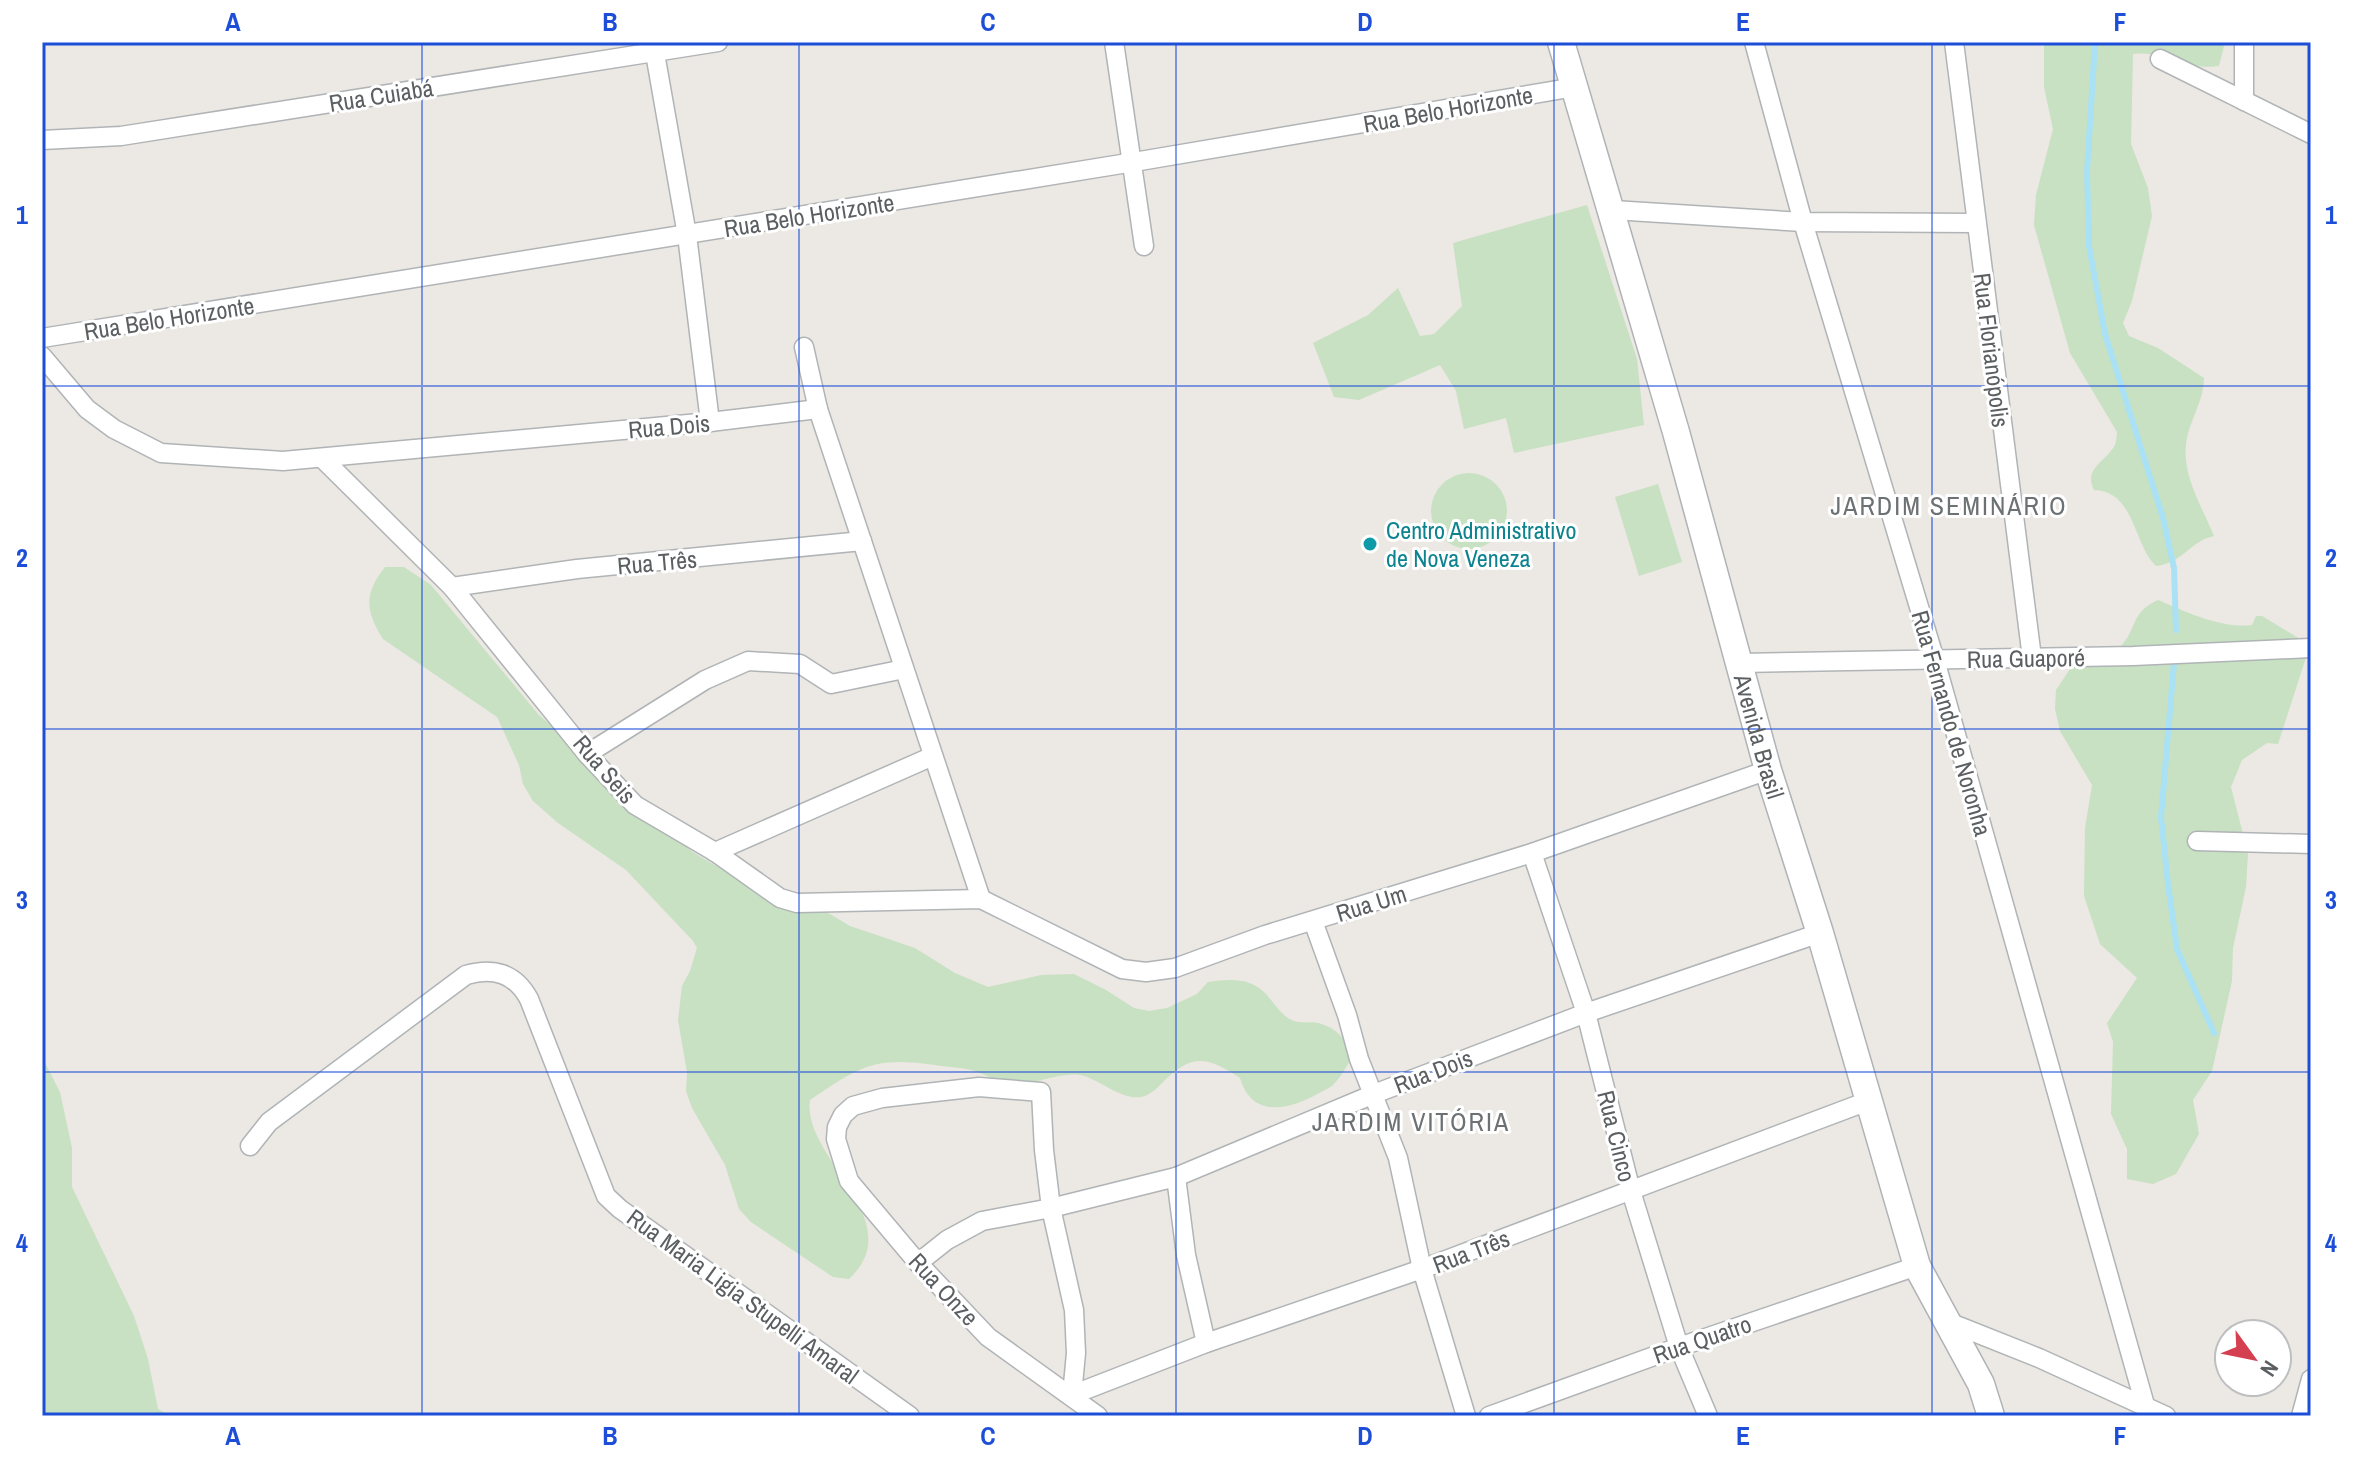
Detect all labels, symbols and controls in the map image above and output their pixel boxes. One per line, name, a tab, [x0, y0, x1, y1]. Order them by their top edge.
text: A	[225, 4, 241, 39]
text: B	[602, 4, 618, 39]
text: C	[980, 4, 996, 39]
text: D	[1357, 4, 1373, 39]
text: E	[1736, 4, 1750, 39]
text: F	[2113, 4, 2127, 39]
street label: Rua Cuiabá	[327, 71, 435, 119]
street label: Rua Belo Horizonte	[1361, 78, 1535, 140]
street label: Rua Belo Horizonte	[722, 186, 896, 244]
text: 1	[16, 197, 28, 232]
text: 1	[2325, 197, 2337, 232]
street label: Rua Florianópolis	[1967, 271, 2017, 429]
street label: Rua Belo Horizonte	[82, 289, 256, 347]
street label: Rua Dois	[627, 406, 711, 446]
district label: JARDIM SEMINÁRIO	[1831, 488, 2067, 523]
place label: Centro Administrativo de Nova Veneza	[1386, 514, 1576, 574]
marker: Centro Administrativo de Nova Veneza	[1361, 535, 1379, 553]
text: 2	[16, 540, 28, 575]
text: 2	[2325, 540, 2337, 575]
street label: Rua Três	[616, 543, 698, 581]
street label: Rua Fernando de Noronha	[1904, 607, 2000, 840]
street label: Rua Guaporé	[1967, 641, 2085, 675]
street label: Avenida Brasil	[1726, 670, 1792, 802]
street label: Rua Seis	[566, 728, 644, 810]
street label: Rua Um	[1332, 877, 1410, 929]
text: 3	[16, 882, 28, 917]
text: 3	[2325, 882, 2337, 917]
street label: Rua Dois	[1389, 1041, 1477, 1101]
street label: Rua Cinco	[1590, 1087, 1644, 1185]
district label: JARDIM VITÓRIA	[1312, 1104, 1510, 1139]
street label: Rua Maria Ligia Stupelli Amaral	[621, 1201, 865, 1391]
street label: Rua Três	[1428, 1222, 1514, 1280]
text: 4	[16, 1225, 28, 1260]
text: 4	[2325, 1225, 2337, 1260]
street label: Rua Onze	[902, 1246, 986, 1332]
street label: Rua Quatro	[1649, 1307, 1755, 1371]
north arrow	[2213, 1318, 2293, 1398]
text: N	[2254, 1355, 2286, 1383]
text: A	[225, 1418, 241, 1453]
text: B	[602, 1418, 618, 1453]
text: C	[980, 1418, 996, 1453]
text: D	[1357, 1418, 1373, 1453]
text: E	[1736, 1418, 1750, 1453]
text: F	[2113, 1418, 2127, 1453]

